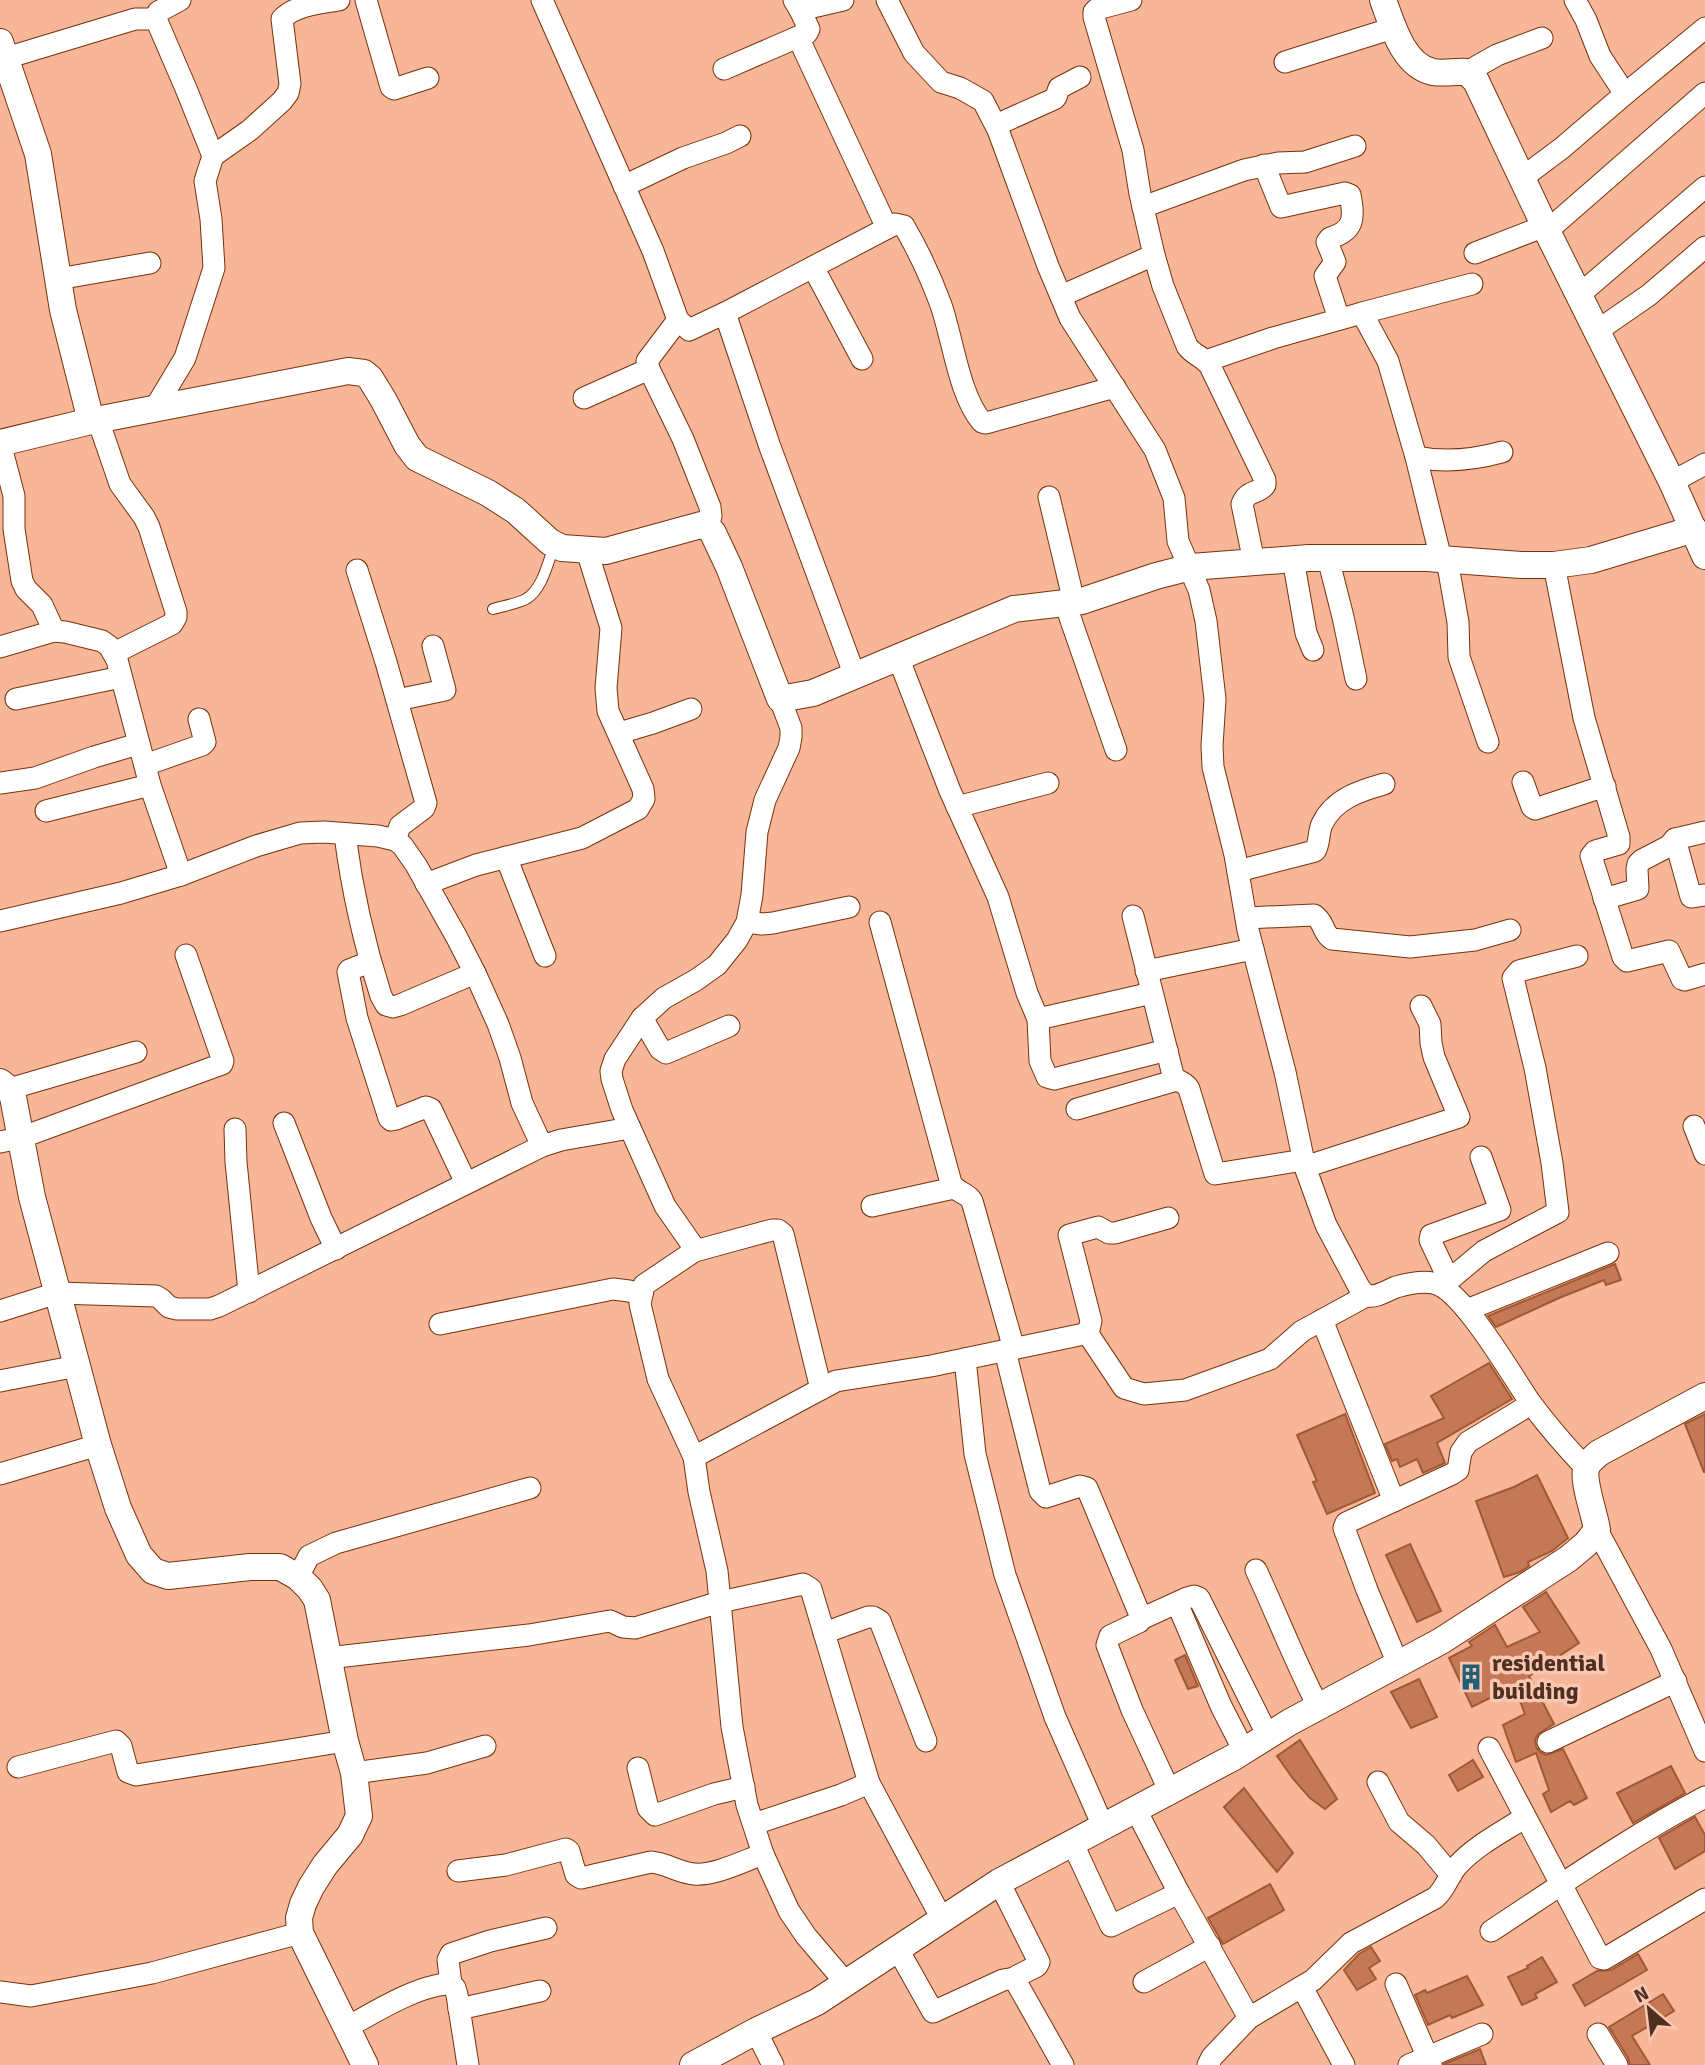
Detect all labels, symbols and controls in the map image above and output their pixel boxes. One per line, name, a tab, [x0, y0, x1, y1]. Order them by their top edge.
place label: residential building	[1492, 1648, 1605, 1706]
building icon: residential building	[1456, 1662, 1486, 1692]
north arrow	[1614, 1974, 1684, 2044]
text: N	[1630, 1981, 1653, 2009]

